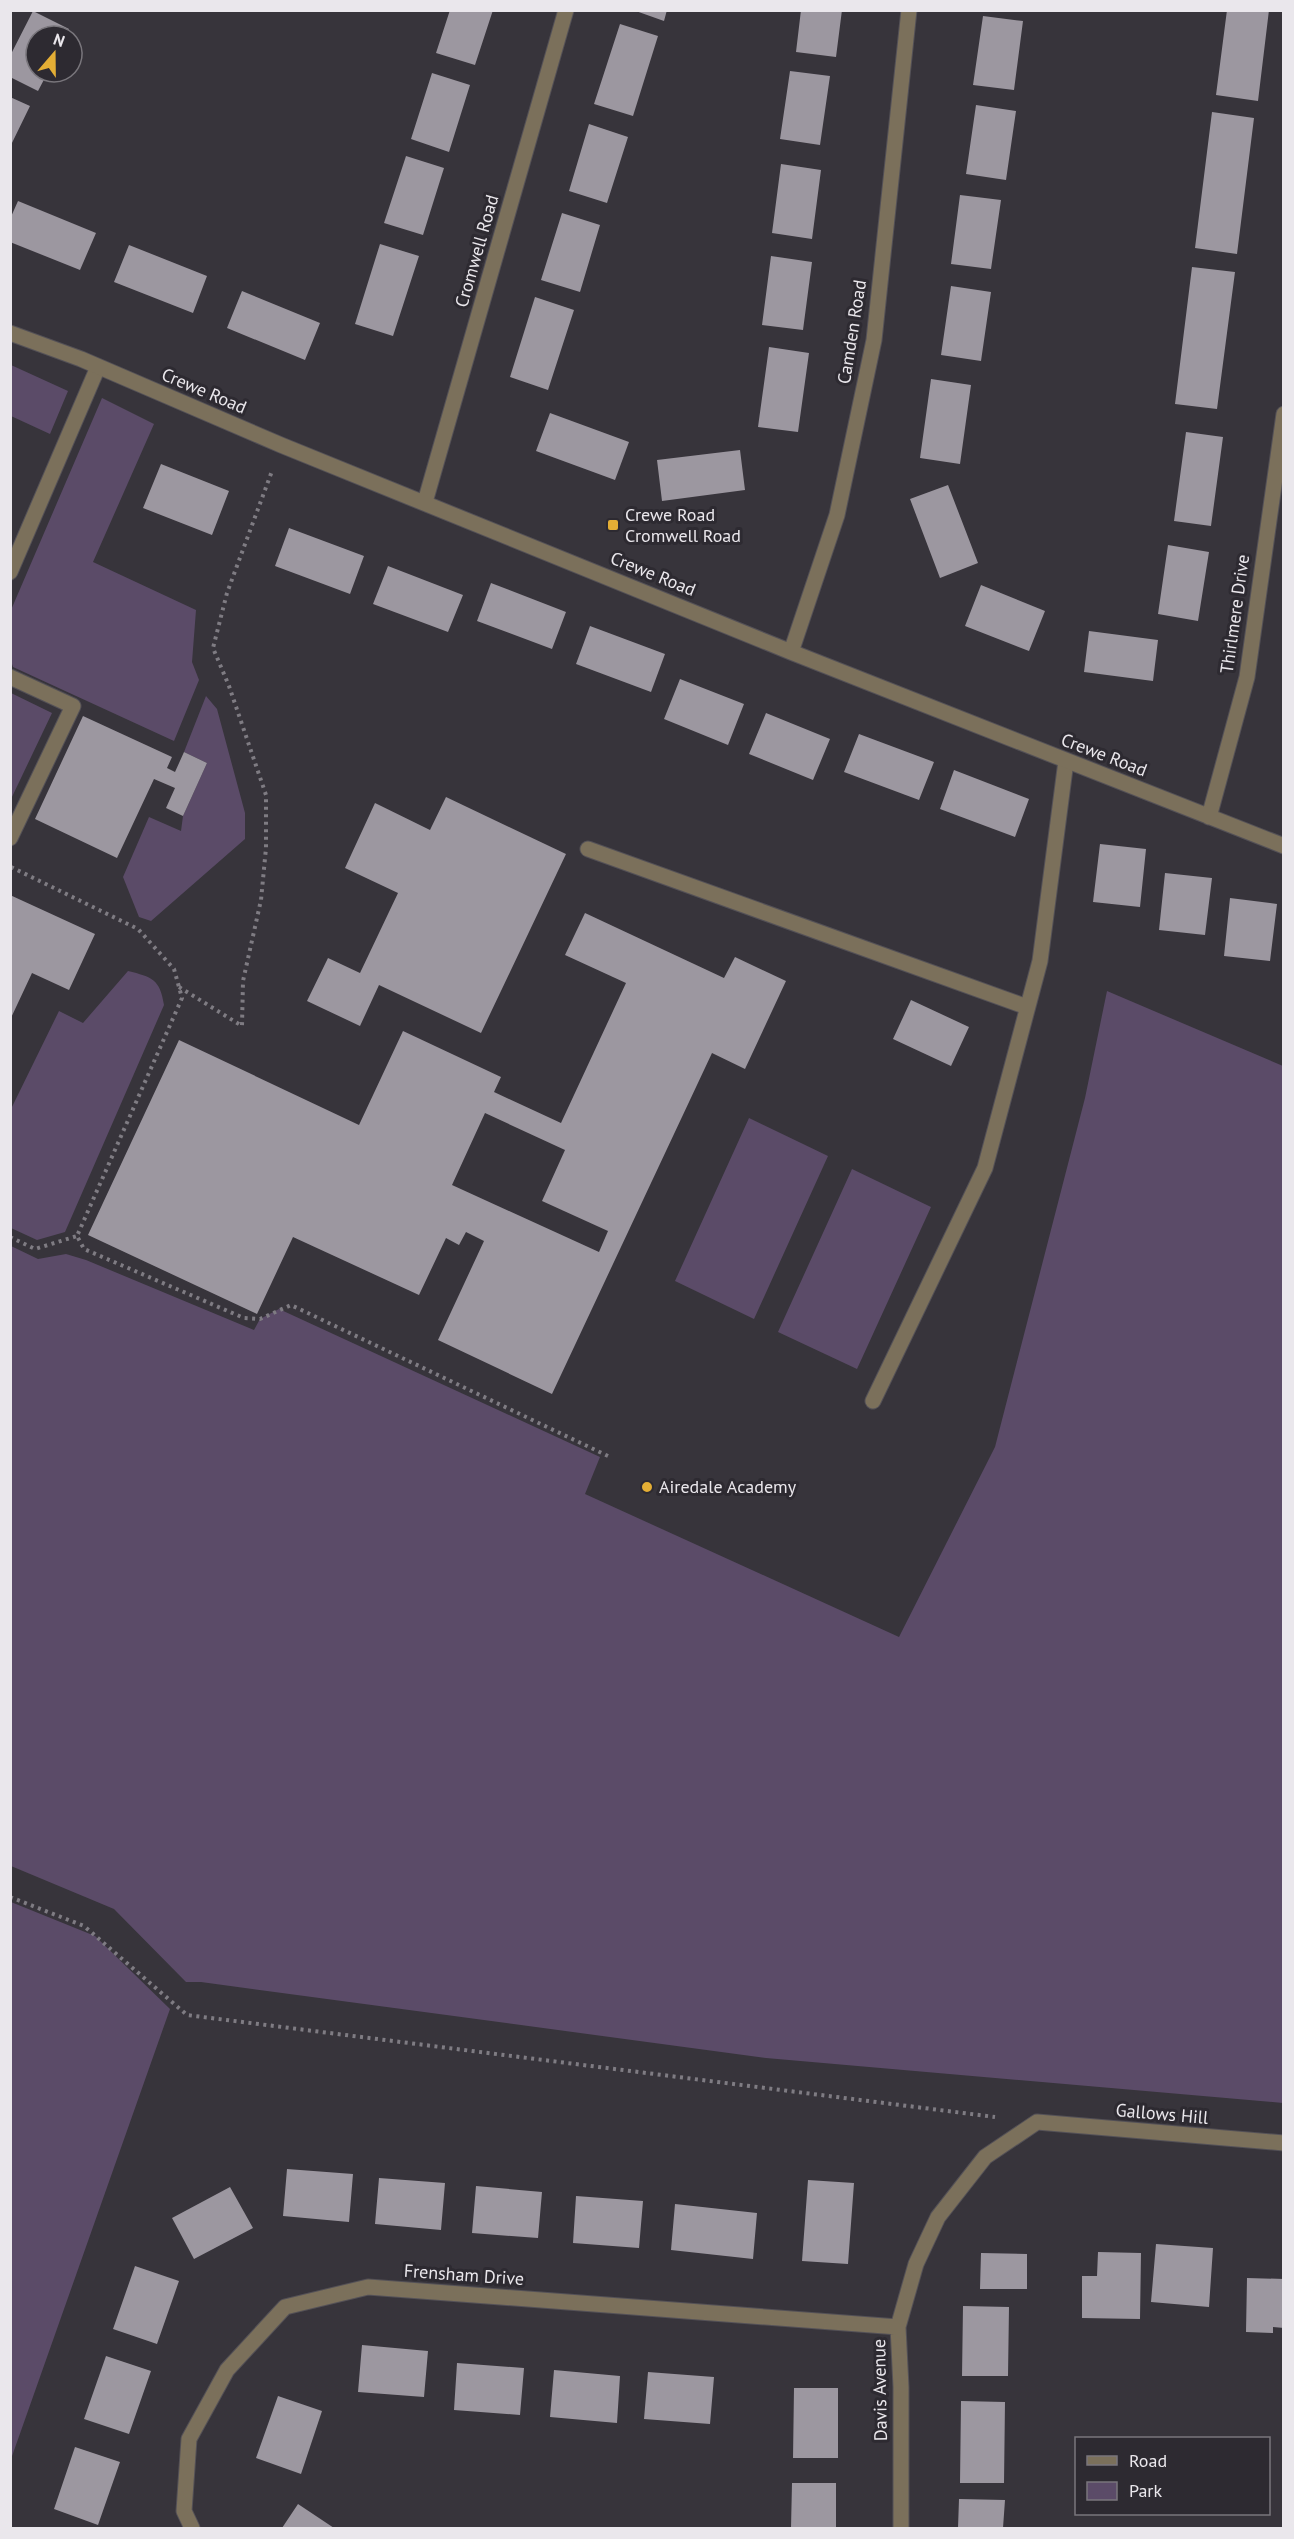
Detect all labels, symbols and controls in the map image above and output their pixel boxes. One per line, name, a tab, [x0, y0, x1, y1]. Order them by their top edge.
north arrow	[24, 24, 84, 84]
text: N	[51, 29, 67, 51]
street label: Cromwell Road	[449, 192, 504, 310]
street label: Camden Road	[832, 278, 871, 386]
street label: Crewe Road	[158, 362, 250, 419]
place label: Crewe Road Cromwell Road	[625, 503, 741, 547]
marker: Crewe Road Cromwell Road	[606, 518, 620, 532]
street label: Crewe Road	[607, 546, 699, 601]
street label: Thirlmere Drive	[1215, 553, 1254, 675]
street label: Crewe Road	[1058, 728, 1150, 781]
place label: Airedale Academy	[659, 1475, 797, 1498]
marker: Airedale Academy	[640, 1480, 654, 1494]
street label: Gallows Hill	[1115, 2098, 1210, 2129]
street label: Frensham Drive	[403, 2259, 525, 2290]
street label: Davis Avenue	[867, 2339, 892, 2441]
legend	[1075, 2437, 1270, 2515]
text: Road	[1129, 2449, 1167, 2472]
text: Park	[1129, 2479, 1162, 2502]

